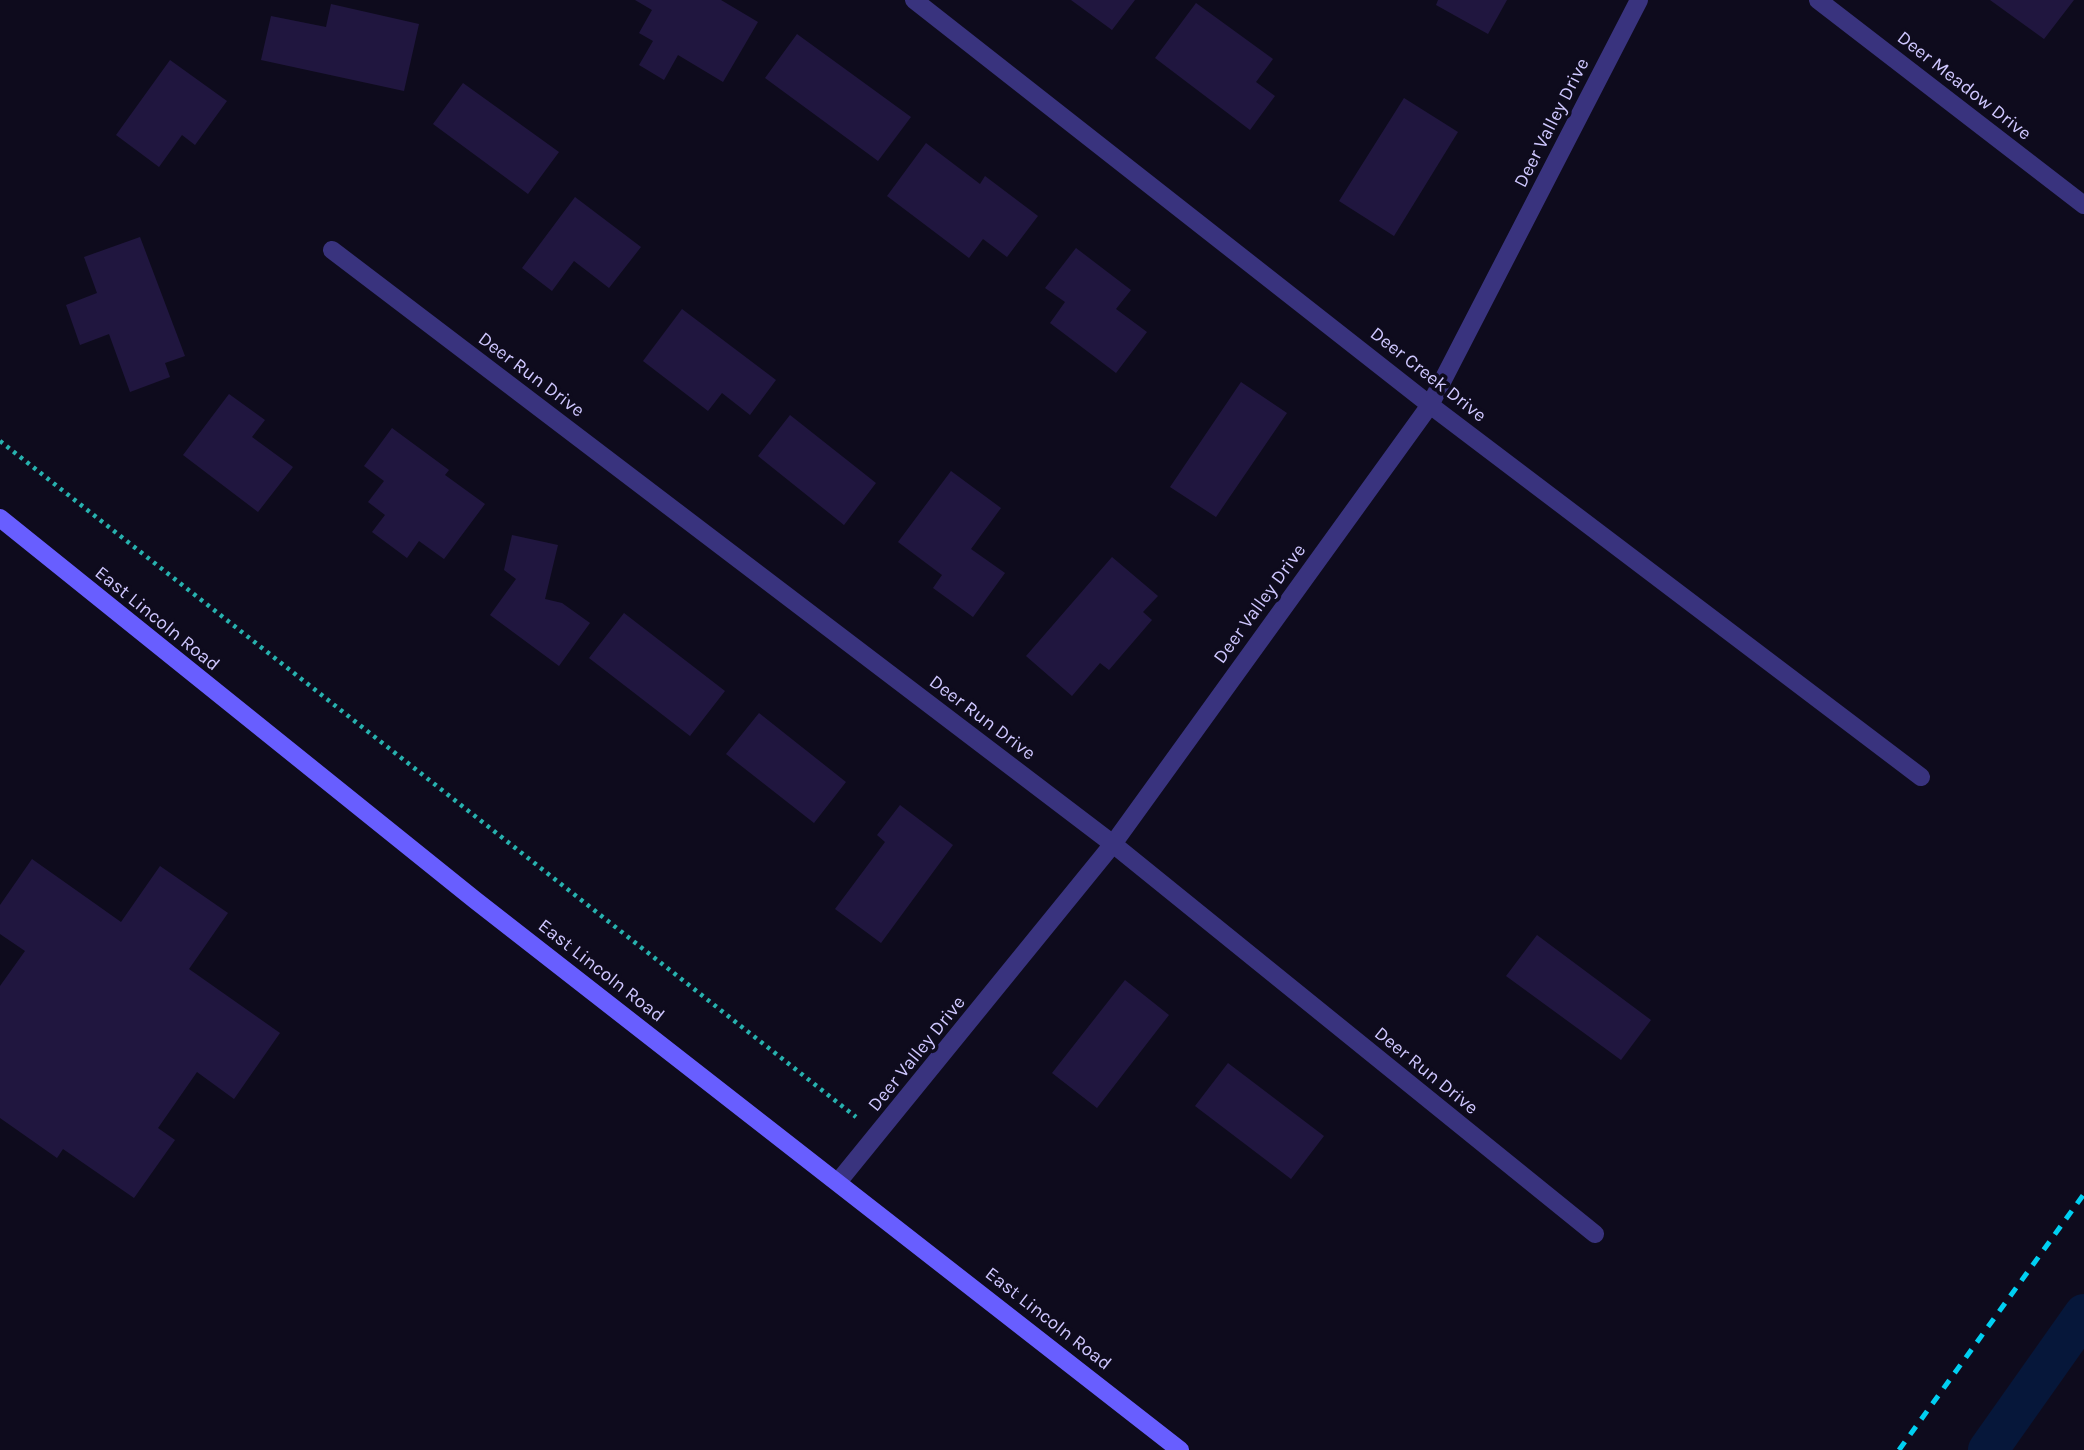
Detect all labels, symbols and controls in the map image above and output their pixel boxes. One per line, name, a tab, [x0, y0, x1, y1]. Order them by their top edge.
street label: Deer Meadow Drive	[1892, 27, 2036, 145]
street label: Deer Valley Drive	[1510, 55, 1594, 191]
street label: Deer Creek Drive	[1365, 323, 1491, 427]
street label: Deer Run Drive	[473, 328, 589, 422]
street label: Deer Valley Drive	[1209, 540, 1311, 668]
street label: East Lincoln Road	[90, 562, 224, 676]
street label: Deer Run Drive	[924, 671, 1040, 765]
street label: East Lincoln Road	[533, 915, 669, 1027]
street label: Deer Valley Drive	[863, 992, 971, 1116]
street label: Deer Run Drive	[1370, 1022, 1482, 1120]
street label: East Lincoln Road	[980, 1263, 1116, 1375]

